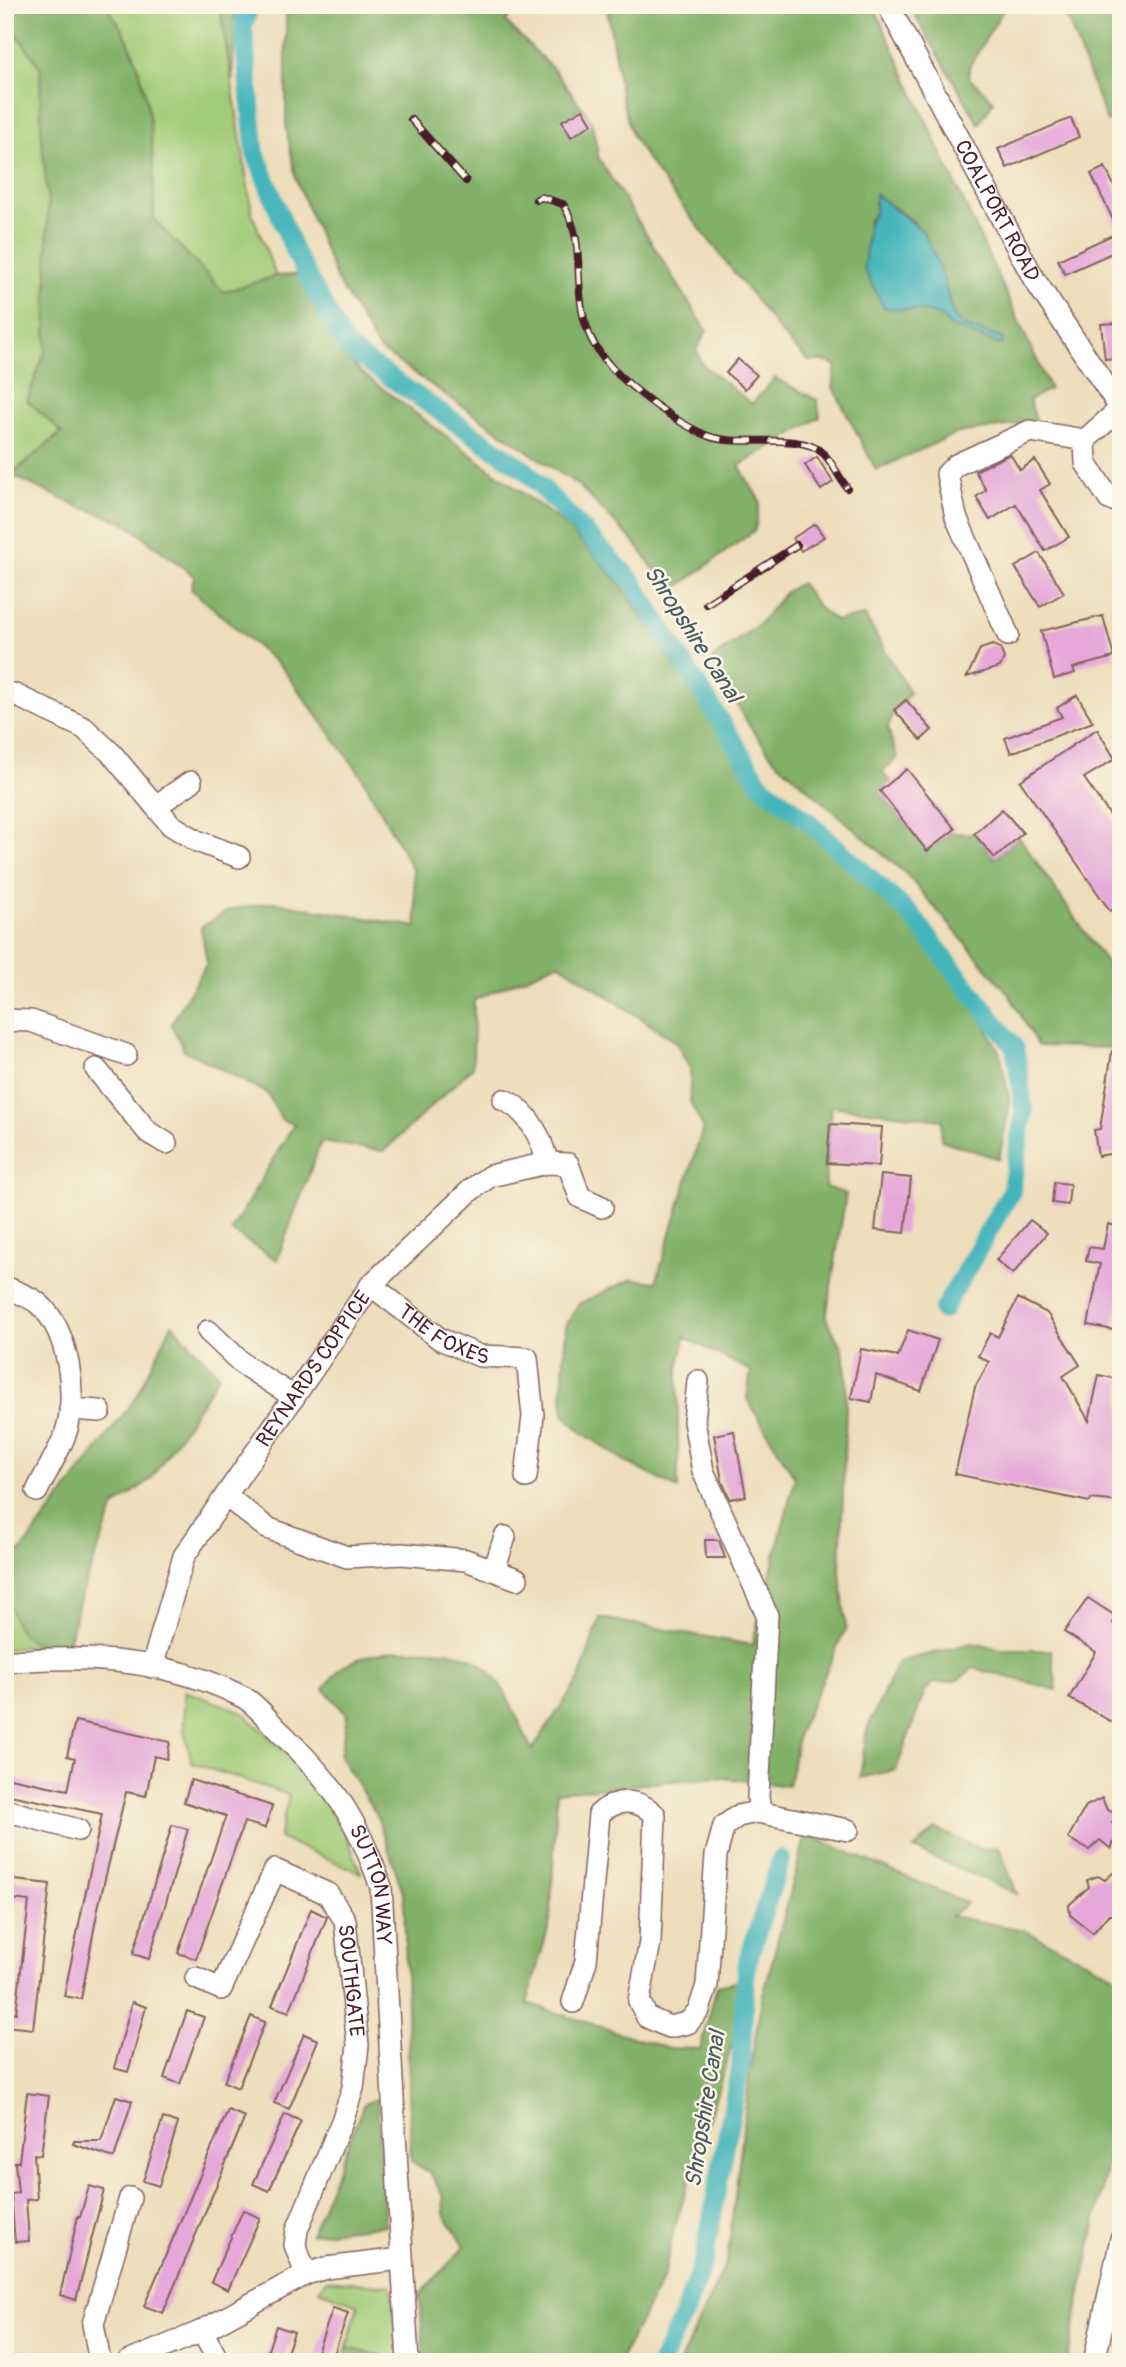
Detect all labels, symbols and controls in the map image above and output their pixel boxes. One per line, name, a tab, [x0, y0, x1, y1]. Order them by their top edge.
street label: COALPORT ROAD	[949, 135, 1046, 286]
water label: Shropshire Canal	[638, 560, 750, 710]
street label: REYNARDS COPPICE	[250, 1285, 377, 1452]
street label: THE FOXES	[393, 1298, 489, 1370]
street label: SUTTON WAY	[343, 1820, 398, 1946]
street label: SOUTHGATE	[332, 1923, 371, 2038]
water label: Shropshire Canal	[678, 2026, 732, 2189]

